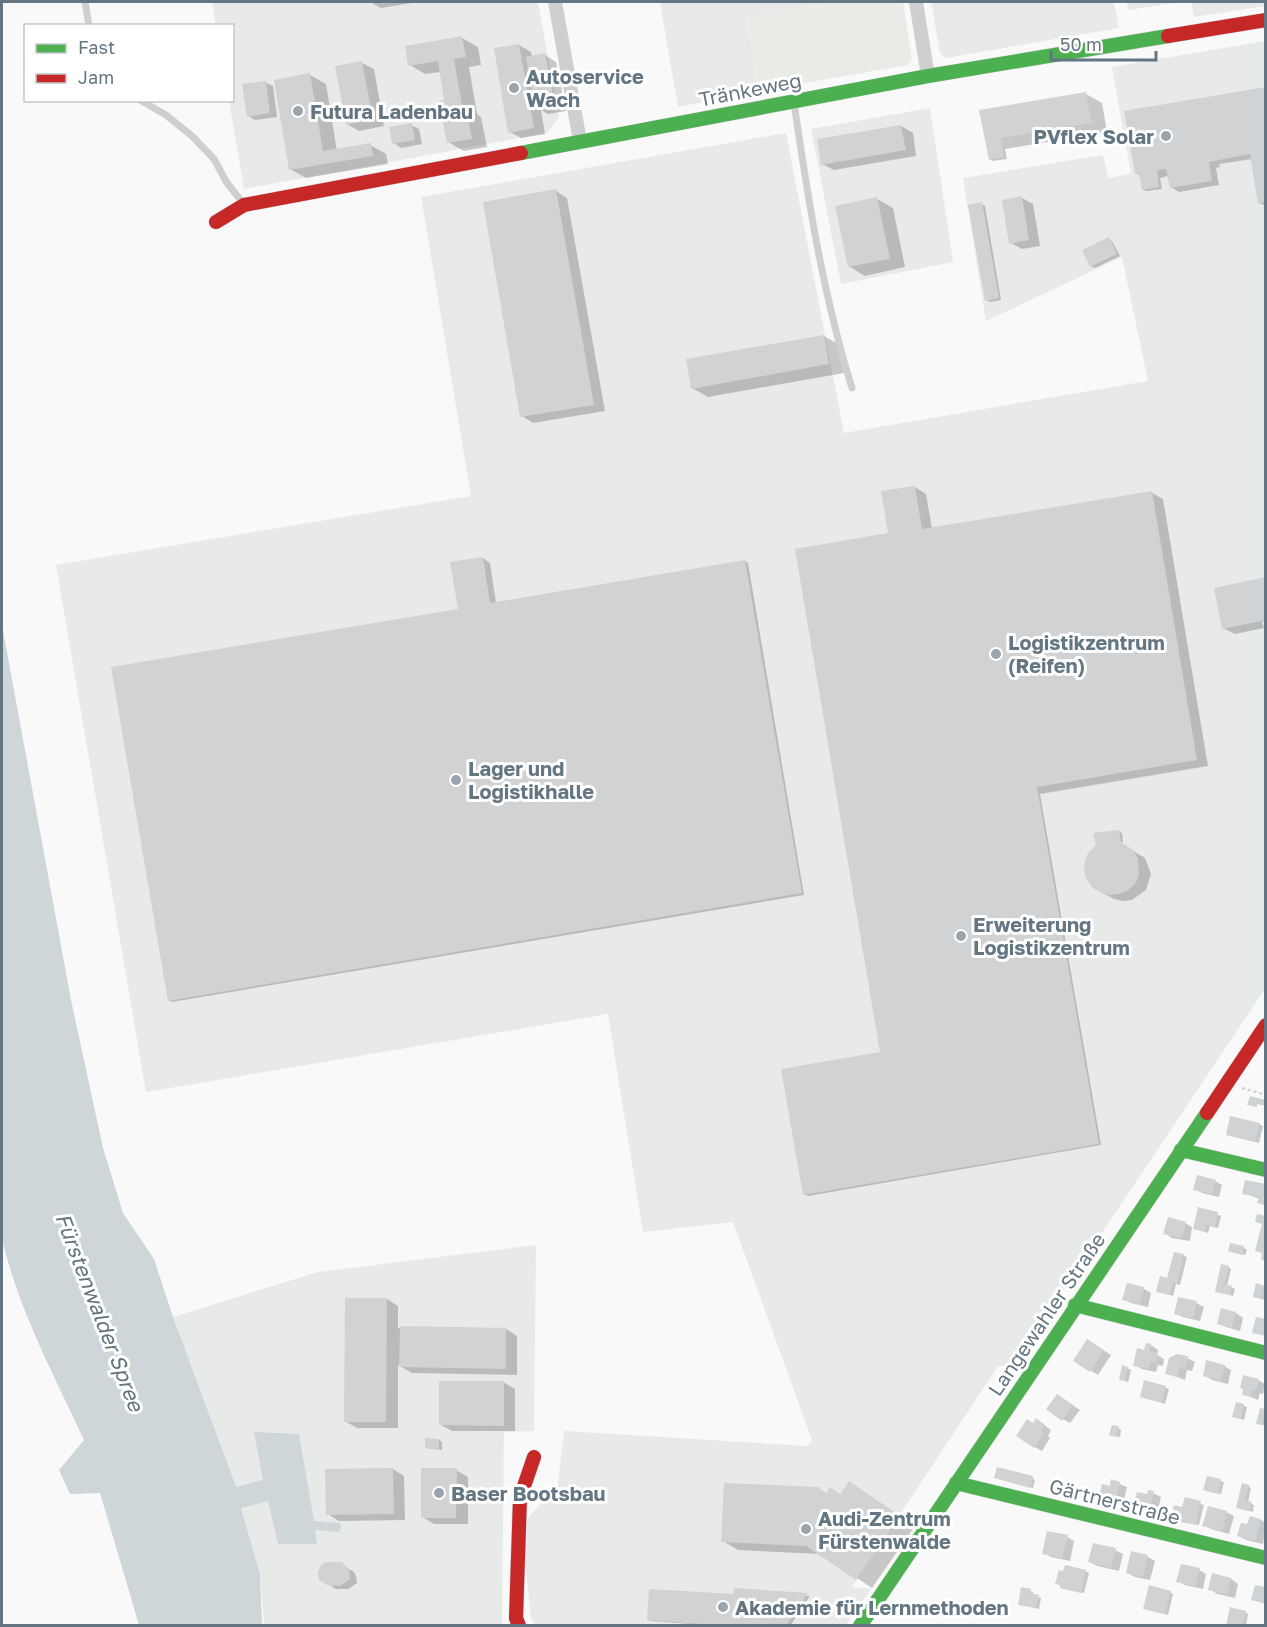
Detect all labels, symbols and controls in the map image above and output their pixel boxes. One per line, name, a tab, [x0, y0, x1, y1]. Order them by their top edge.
legend	[24, 24, 234, 102]
scale bar	[1051, 24, 1156, 62]
text: 50 m	[1060, 33, 1102, 55]
text: Fast	[78, 36, 115, 58]
place label: Autoservice Wach	[526, 64, 644, 111]
text: Jam	[78, 66, 114, 88]
street label: Tränkeweg	[697, 67, 803, 111]
marker: Autoservice Wach	[507, 81, 521, 95]
place label: Futura Ladenbau	[310, 99, 473, 123]
marker: Futura Ladenbau	[291, 104, 305, 118]
place label: PVflex Solar	[1033, 124, 1154, 148]
marker: PVflex Solar	[1159, 129, 1173, 143]
place label: Logistikzentrum (Reifen)	[1008, 630, 1165, 677]
marker: Logistikzentrum (Reifen)	[989, 647, 1003, 661]
place label: Lager und Logistikhalle	[468, 756, 594, 803]
marker: Lager und Logistikhalle	[449, 773, 463, 787]
place label: Erweiterung Logistikzentrum	[973, 912, 1130, 959]
marker: Erweiterung Logistikzentrum	[954, 929, 968, 943]
water label: Fürstenwalder Spree	[50, 1209, 150, 1416]
street label: Langewahler Straße	[983, 1228, 1109, 1400]
street label: Gärtnerstraße	[1047, 1473, 1183, 1529]
place label: Baser Bootsbau	[451, 1481, 606, 1505]
marker: Baser Bootsbau	[432, 1486, 446, 1500]
place label: Audi-Zentrum Fürstenwalde	[818, 1506, 951, 1553]
marker: Audi-Zentrum Fürstenwalde	[799, 1522, 813, 1536]
place label: Akademie für Lernmethoden	[735, 1595, 1009, 1619]
marker: Akademie für Lernmethoden	[716, 1600, 730, 1614]

